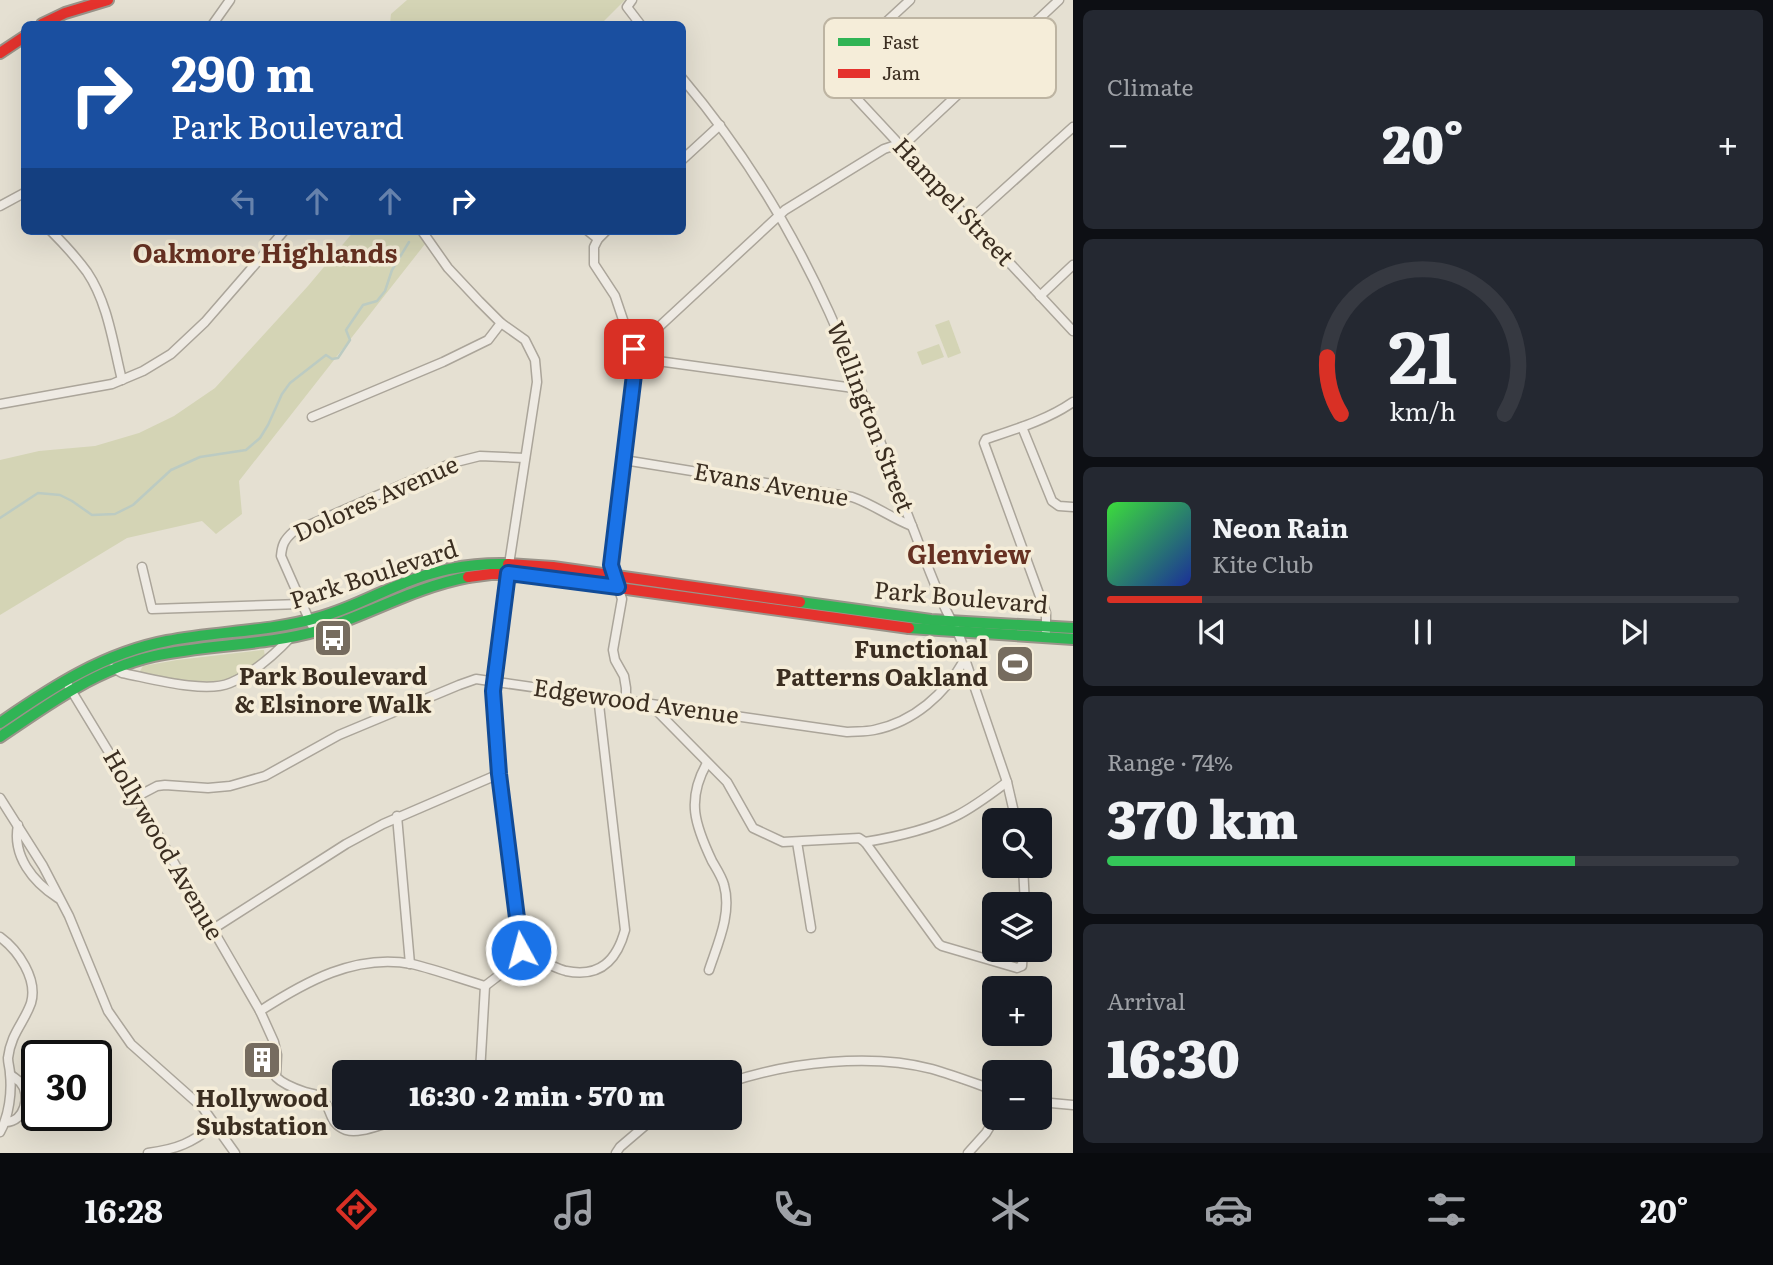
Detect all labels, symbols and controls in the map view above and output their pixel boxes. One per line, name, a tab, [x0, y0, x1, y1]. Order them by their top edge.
legend	[824, 18, 1056, 98]
text: Fast	[882, 27, 919, 55]
text: 290 m	[171, 34, 314, 107]
icon: right	[56, 49, 147, 140]
text: Jam	[882, 58, 920, 86]
text: Climate	[1107, 69, 1193, 103]
text: Park Boulevard	[171, 101, 404, 149]
text: 20°	[1382, 103, 1464, 180]
text: −	[1107, 113, 1129, 170]
text: +	[1717, 113, 1739, 170]
street label: Hampel Street	[886, 128, 1024, 273]
icon: left	[225, 182, 263, 220]
icon: ahead	[298, 182, 336, 220]
icon: ahead	[371, 182, 409, 220]
icon: right	[444, 182, 482, 220]
district label: Oakmore Highlands	[132, 232, 398, 271]
text: 21	[1388, 298, 1458, 406]
street label: Wellington Street	[820, 315, 925, 517]
pin	[604, 319, 664, 379]
icon: arrive	[615, 330, 653, 368]
text: km/h	[1390, 392, 1456, 429]
street label: Dolores Avenue	[287, 445, 463, 549]
street label: Evans Avenue	[691, 452, 852, 513]
text: Neon Rain	[1212, 507, 1349, 546]
street label: Park Boulevard	[285, 529, 462, 616]
district label: Glenview	[907, 533, 1032, 572]
text: Kite Club	[1212, 546, 1313, 580]
street label: Park Boulevard	[873, 570, 1050, 621]
icon: previous	[1193, 613, 1231, 651]
icon: pause	[1404, 613, 1442, 651]
icon: next	[1615, 613, 1653, 651]
bus stop icon: Park Boulevard & Elsinore Walk	[312, 617, 354, 659]
place label: Functional Patterns Oakland	[776, 630, 988, 693]
sports icon: Functional Patterns Oakland	[994, 643, 1036, 685]
place label: Park Boulevard & Elsinore Walk	[235, 657, 432, 720]
street label: Edgewood Avenue	[531, 668, 741, 731]
street label: Hollywood Avenue	[96, 742, 234, 946]
text: Range · 74%	[1107, 744, 1233, 778]
text: 370 km	[1107, 778, 1298, 855]
map controls	[982, 808, 1052, 1130]
button: search	[982, 808, 1052, 878]
button: layers	[982, 892, 1052, 962]
position arrow	[484, 913, 558, 987]
button: +	[982, 976, 1052, 1046]
text: Arrival	[1107, 983, 1186, 1017]
text: 16:30	[1107, 1017, 1240, 1094]
building icon: Hollywood Substation	[241, 1039, 283, 1081]
speed limit sign: 30	[21, 1040, 112, 1131]
button: −	[982, 1060, 1052, 1130]
text: 16:30 · 2 min · 570 m	[409, 1075, 665, 1114]
place label: Hollywood Substation	[195, 1079, 329, 1142]
text: 16:28	[85, 1185, 163, 1233]
icon: directions	[332, 1185, 381, 1234]
icon: music	[550, 1185, 599, 1234]
icon: phone	[768, 1185, 817, 1234]
icon: climate	[986, 1185, 1035, 1234]
icon: car	[1204, 1185, 1253, 1234]
icon: filters	[1422, 1185, 1471, 1234]
text: 20°	[1640, 1185, 1688, 1233]

